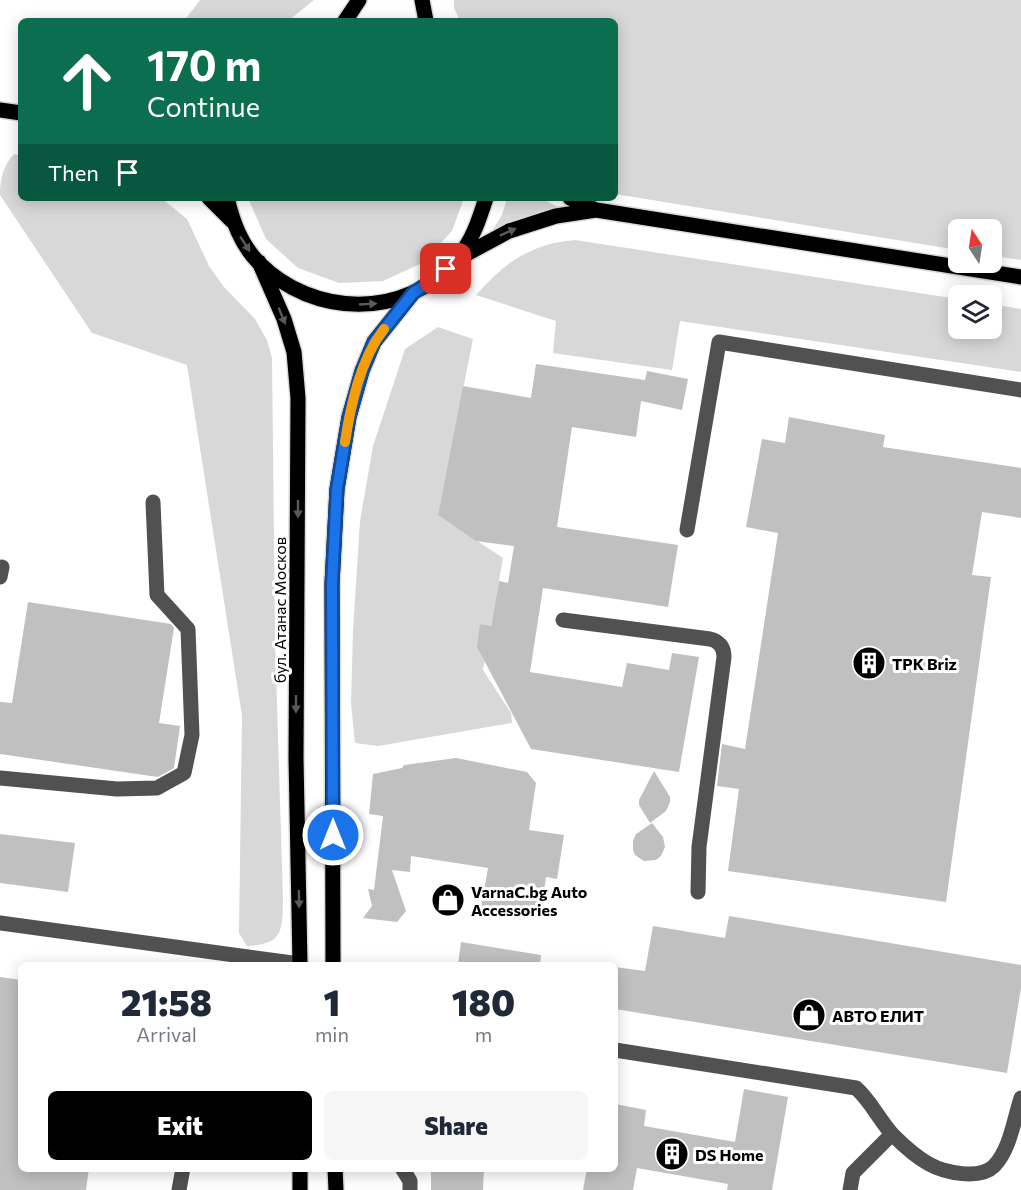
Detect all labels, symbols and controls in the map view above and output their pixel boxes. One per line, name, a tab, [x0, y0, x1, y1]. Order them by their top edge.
text: 170 m	[147, 38, 261, 90]
icon: ahead	[48, 42, 126, 120]
text: Continue	[147, 90, 260, 123]
icon: arrive	[111, 156, 144, 189]
text: Then	[48, 159, 99, 186]
north arrow	[948, 219, 1002, 273]
map controls	[948, 219, 1002, 339]
one-way arrow	[499, 227, 517, 237]
one-way arrow	[240, 235, 251, 252]
pin	[420, 243, 471, 294]
icon: arrive	[429, 252, 462, 285]
button: layers	[948, 285, 1002, 339]
one-way arrow	[359, 299, 378, 309]
one-way arrow	[278, 307, 287, 325]
one-way arrow	[293, 499, 303, 518]
street label: бул. Атанас Москов	[270, 537, 289, 683]
building icon: TPK Briz	[851, 645, 887, 681]
place label: TPK Briz	[892, 654, 957, 673]
one-way arrow	[291, 694, 301, 713]
position arrow	[301, 803, 365, 867]
shop icon: VarnaC.bg Auto Accessories	[430, 882, 466, 918]
place label: VarnaC.bg Auto Accessories	[471, 882, 588, 919]
one-way arrow	[294, 889, 303, 908]
text: 21:58	[121, 979, 212, 1023]
text: 1	[324, 979, 340, 1023]
text: 180	[452, 979, 515, 1023]
shop icon: АВТО ЕЛИТ	[791, 997, 827, 1033]
place label: АВТО ЕЛИТ	[832, 1006, 924, 1025]
text: Arrival	[136, 1022, 197, 1046]
text: min	[315, 1022, 349, 1046]
text: m	[475, 1022, 492, 1046]
button: Exit	[48, 1091, 312, 1160]
button: Share	[324, 1091, 588, 1160]
building icon: DS Home	[654, 1136, 690, 1172]
place label: DS Home	[695, 1145, 763, 1164]

